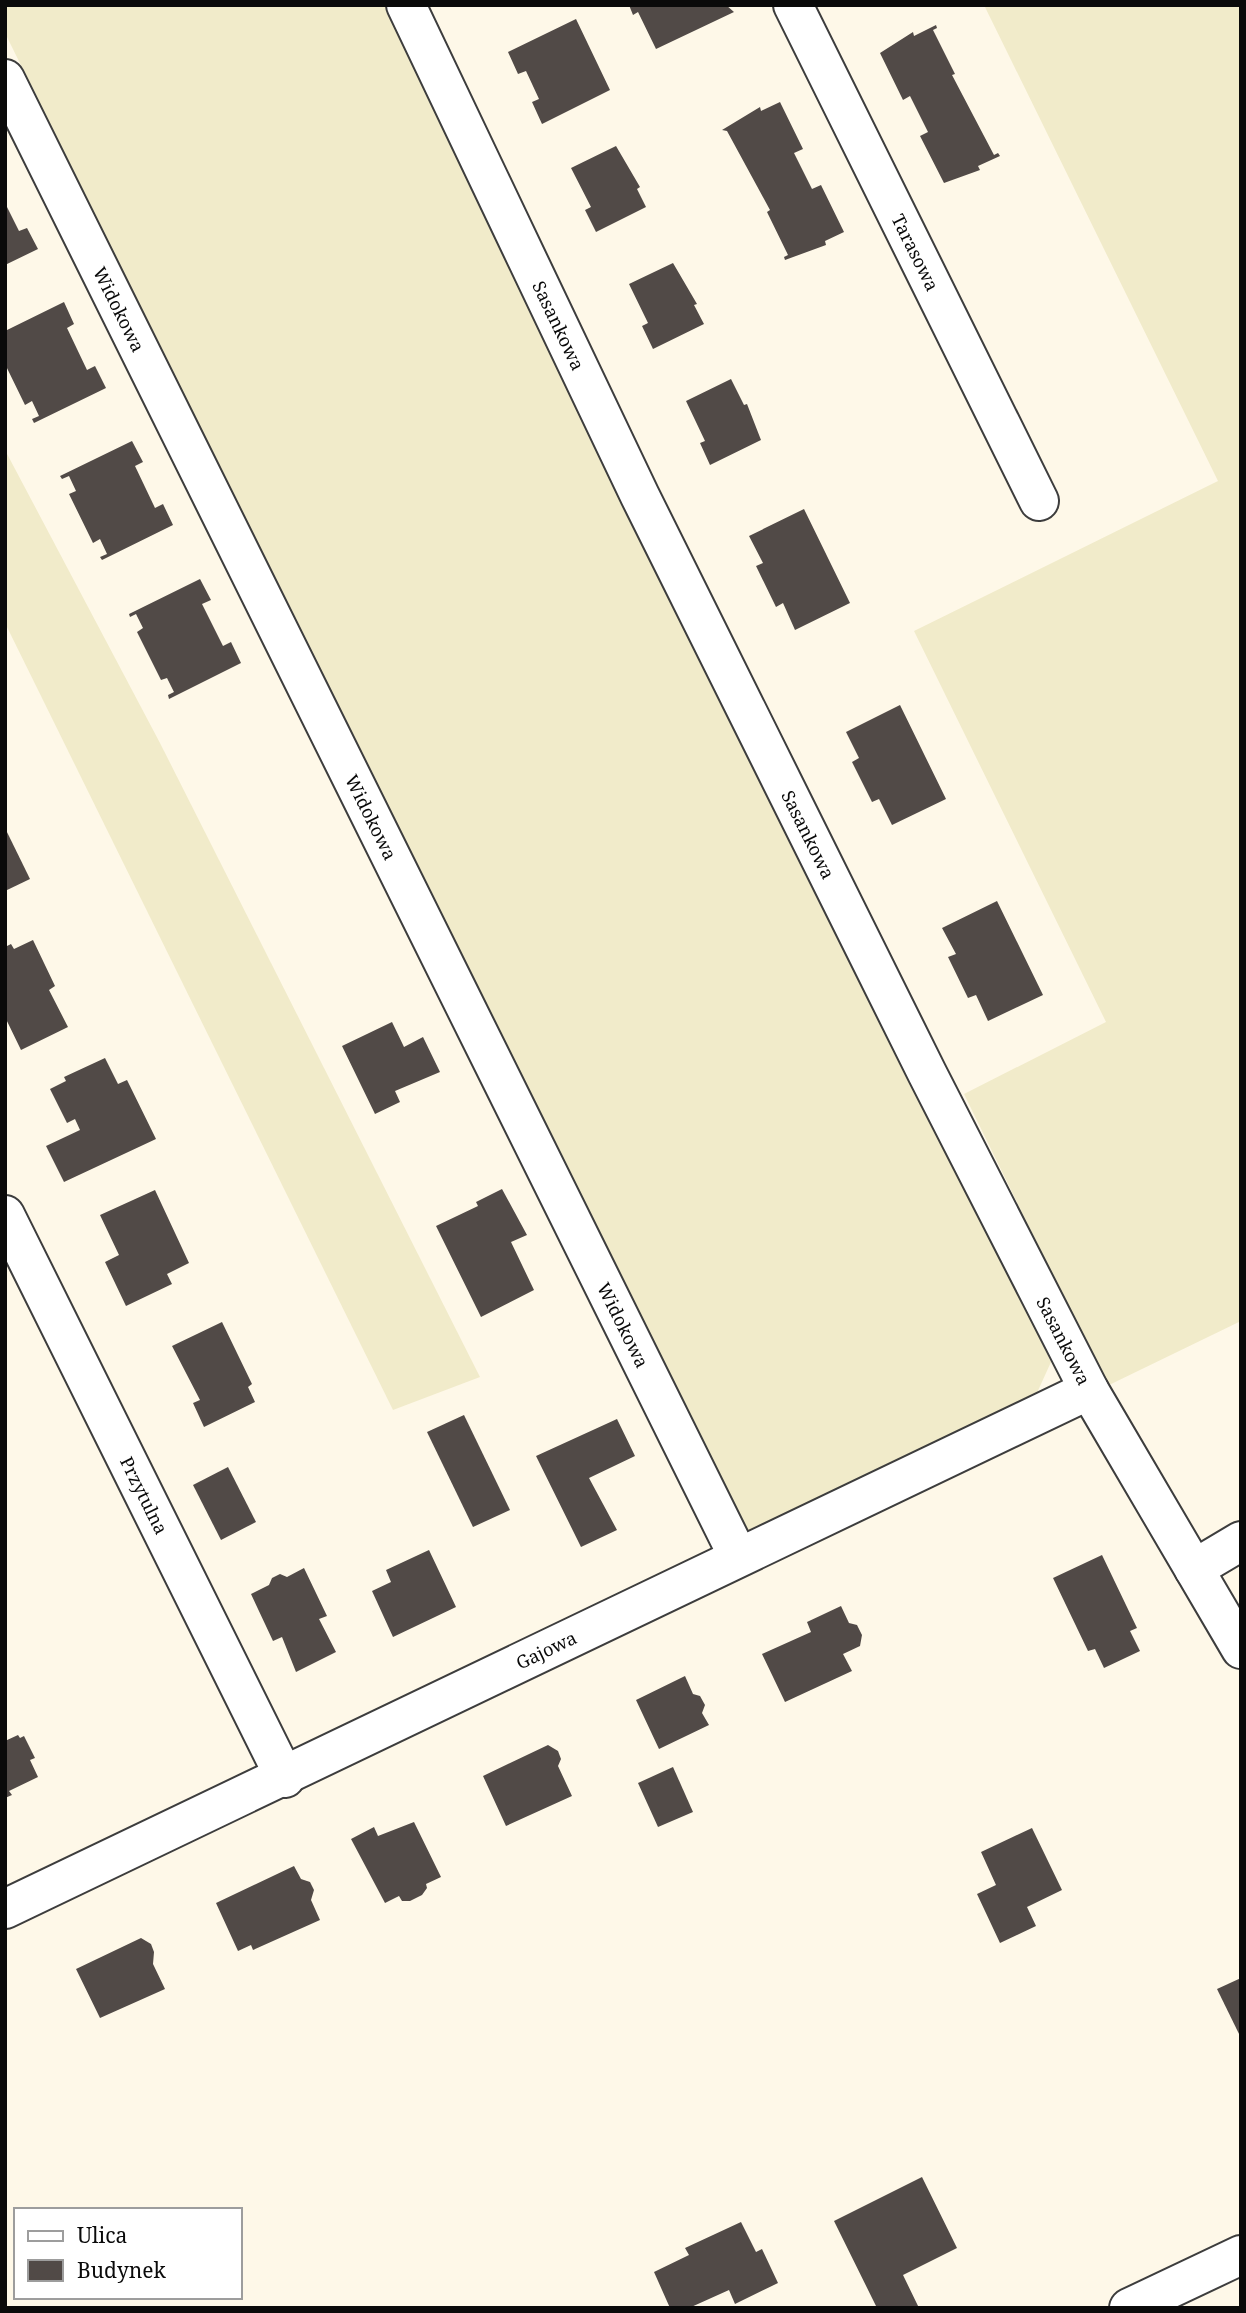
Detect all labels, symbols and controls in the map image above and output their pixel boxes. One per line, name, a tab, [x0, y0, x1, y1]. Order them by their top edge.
street label: Tarasowa	[886, 210, 945, 295]
street label: Widokowa	[88, 263, 151, 356]
street label: Sasankowa	[527, 277, 590, 374]
street label: Widokowa	[340, 770, 403, 864]
street label: Sasankowa	[776, 786, 841, 883]
street label: Widokowa	[592, 1278, 655, 1372]
street label: Sasankowa	[1031, 1292, 1096, 1389]
street label: Przytulna	[115, 1452, 174, 1538]
street label: Gajowa	[512, 1625, 580, 1675]
legend	[14, 2208, 242, 2299]
text: Ulica	[77, 2221, 127, 2249]
text: Budynek	[77, 2256, 167, 2284]

